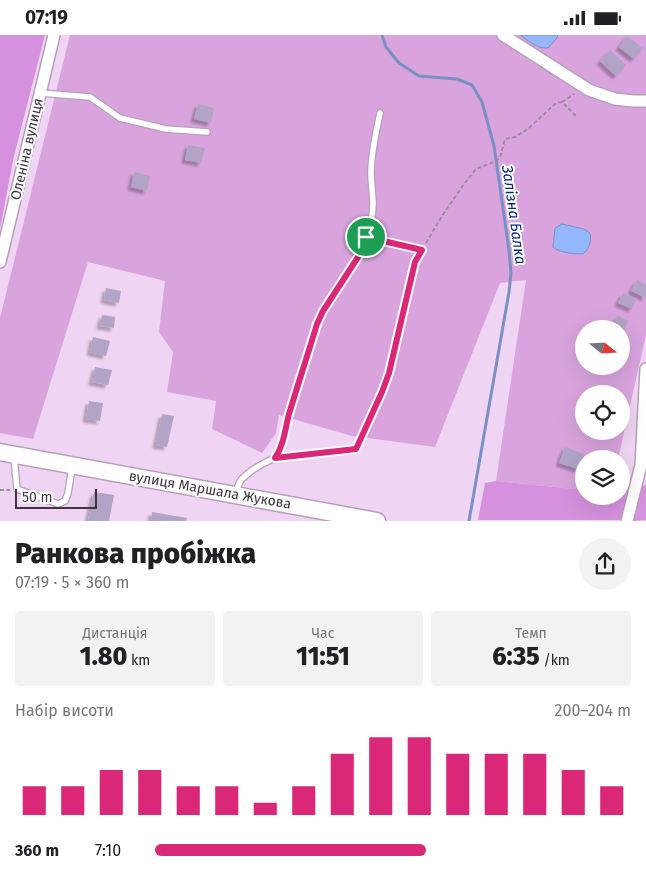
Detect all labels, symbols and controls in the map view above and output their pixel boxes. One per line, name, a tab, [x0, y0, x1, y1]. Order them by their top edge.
text: 07:19	[25, 6, 68, 29]
street label: Оленіна вулиця	[7, 96, 47, 202]
water label: Залізна Балка	[498, 163, 530, 266]
pin	[345, 216, 387, 258]
icon: arrive	[352, 223, 380, 251]
north arrow	[575, 320, 630, 375]
map controls	[575, 320, 630, 505]
button: locate	[575, 385, 630, 440]
button: layers	[575, 450, 630, 505]
street label: вулиця Маршала Жукова	[128, 467, 292, 513]
scale bar	[15, 485, 98, 509]
text: 50 m	[22, 489, 53, 506]
text: Ранкова пробіжка	[15, 537, 256, 570]
button: share	[579, 538, 631, 590]
text: 07:19 · 5 × 360 m	[15, 573, 129, 592]
text: Дистанція	[82, 625, 148, 642]
text: Час	[312, 625, 334, 642]
text: Темп	[515, 625, 547, 642]
text: 1.80	[80, 642, 127, 672]
text: 11:51	[296, 642, 350, 672]
text: 6:35	[492, 642, 540, 672]
text: km	[127, 652, 150, 669]
text: /km	[540, 652, 570, 669]
text: Набір висоти	[15, 701, 114, 720]
text: 200–204 m	[555, 701, 631, 720]
text: 360 m	[15, 841, 59, 860]
text: 7:10	[95, 841, 121, 860]

